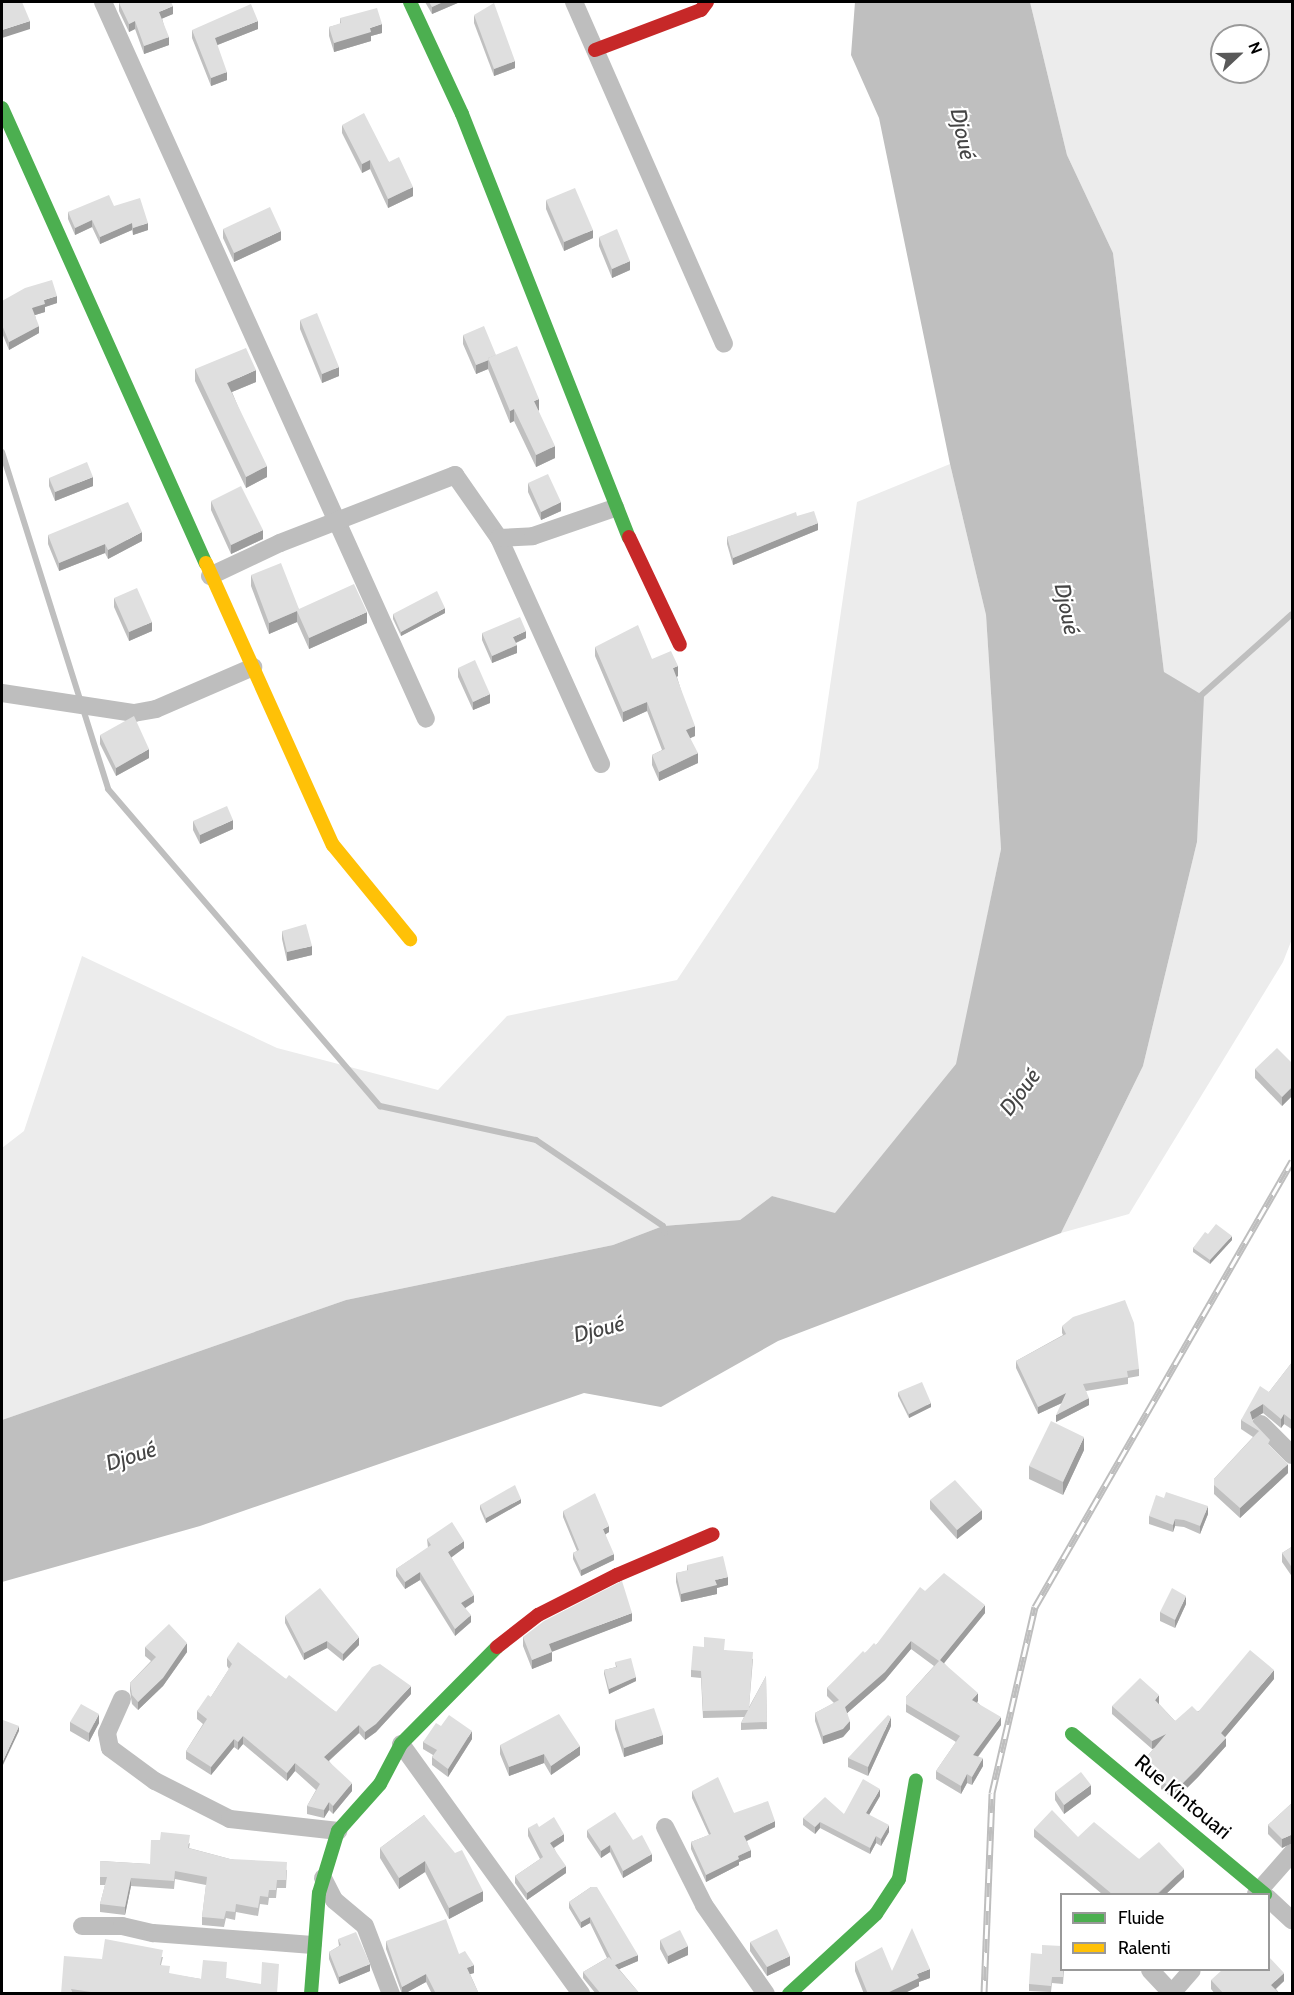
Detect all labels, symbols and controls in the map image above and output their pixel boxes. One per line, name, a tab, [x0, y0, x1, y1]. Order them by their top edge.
north arrow	[1210, 24, 1270, 84]
text: N	[1244, 39, 1266, 57]
water label: Djoué	[945, 106, 981, 162]
water label: Djoué	[1049, 581, 1085, 637]
water label: Djoué	[994, 1063, 1046, 1121]
water label: Djoué	[571, 1310, 627, 1348]
water label: Djoué	[102, 1435, 160, 1477]
street label: Rue Kintouari	[1130, 1749, 1236, 1845]
legend	[1060, 1893, 1270, 1971]
text: Fluide	[1118, 1907, 1164, 1929]
text: Ralenti	[1118, 1937, 1171, 1959]

